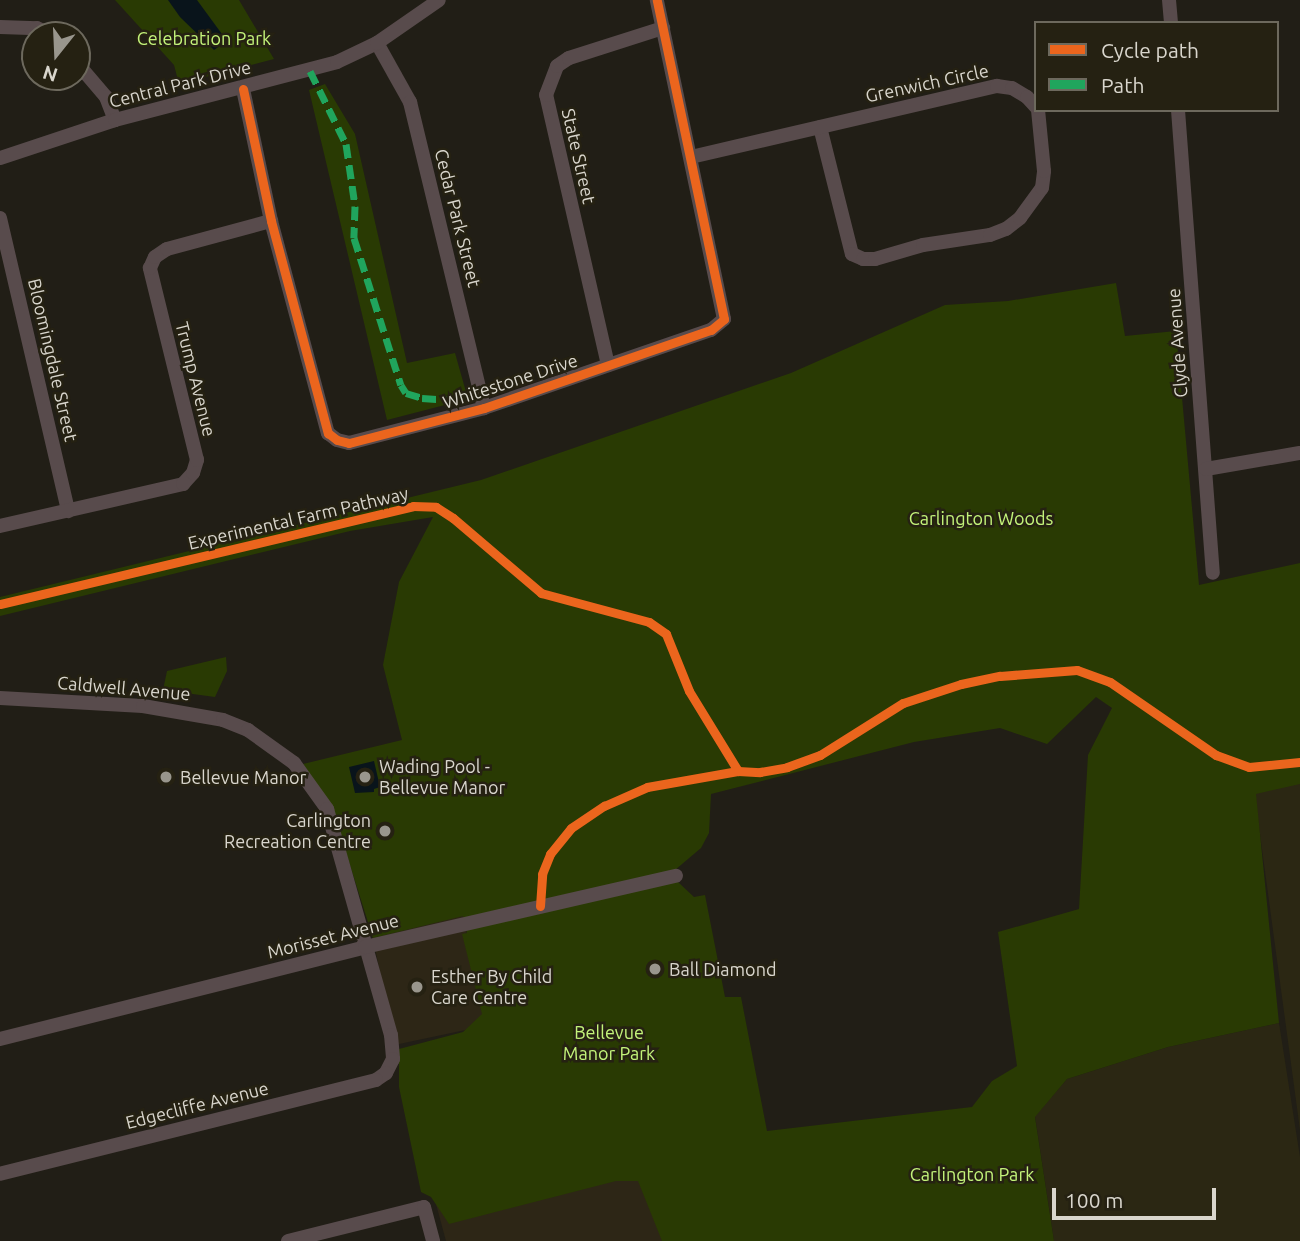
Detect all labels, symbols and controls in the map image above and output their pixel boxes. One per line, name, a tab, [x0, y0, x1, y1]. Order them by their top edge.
north arrow	[21, 21, 91, 91]
legend	[1034, 21, 1279, 112]
park label: Celebration Park	[137, 27, 271, 49]
text: Cycle path	[1101, 38, 1199, 62]
street label: Central Park Drive	[107, 56, 253, 112]
street label: Grenwich Circle	[863, 59, 991, 107]
text: N	[40, 61, 60, 87]
text: Path	[1101, 73, 1144, 97]
street label: State Street	[558, 106, 600, 206]
street label: Cedar Park Street	[430, 147, 486, 289]
street label: Bloomingdale Street	[24, 276, 82, 444]
street label: Clyde Avenue	[1162, 288, 1192, 398]
street label: Trump Avenue	[171, 319, 221, 439]
street label: Whitestone Drive	[440, 349, 580, 413]
street label: Experimental Farm Pathway	[186, 482, 410, 554]
park label: Carlington Woods	[909, 507, 1053, 529]
street label: Caldwell Avenue	[56, 671, 192, 705]
place label: Wading Pool - Bellevue Manor	[379, 756, 505, 798]
place label: Bellevue Manor	[180, 766, 306, 788]
marker: Bellevue Manor	[158, 769, 174, 785]
marker: Wading Pool - Bellevue Manor	[357, 769, 373, 785]
place label: Carlington Recreation Centre	[224, 810, 371, 852]
marker: Carlington Recreation Centre	[377, 823, 393, 839]
street label: Morisset Avenue	[265, 909, 401, 963]
place label: Ball Diamond	[669, 958, 776, 980]
marker: Ball Diamond	[647, 961, 663, 977]
place label: Esther By Child Care Centre	[431, 966, 552, 1009]
marker: Esther By Child Care Centre	[409, 979, 425, 995]
park label: Bellevue Manor Park	[563, 1022, 655, 1064]
street label: Edgecliffe Avenue	[123, 1077, 271, 1133]
park label: Carlington Park	[910, 1163, 1034, 1185]
scale bar	[1055, 1174, 1220, 1218]
text: 100 m	[1065, 1188, 1123, 1212]

